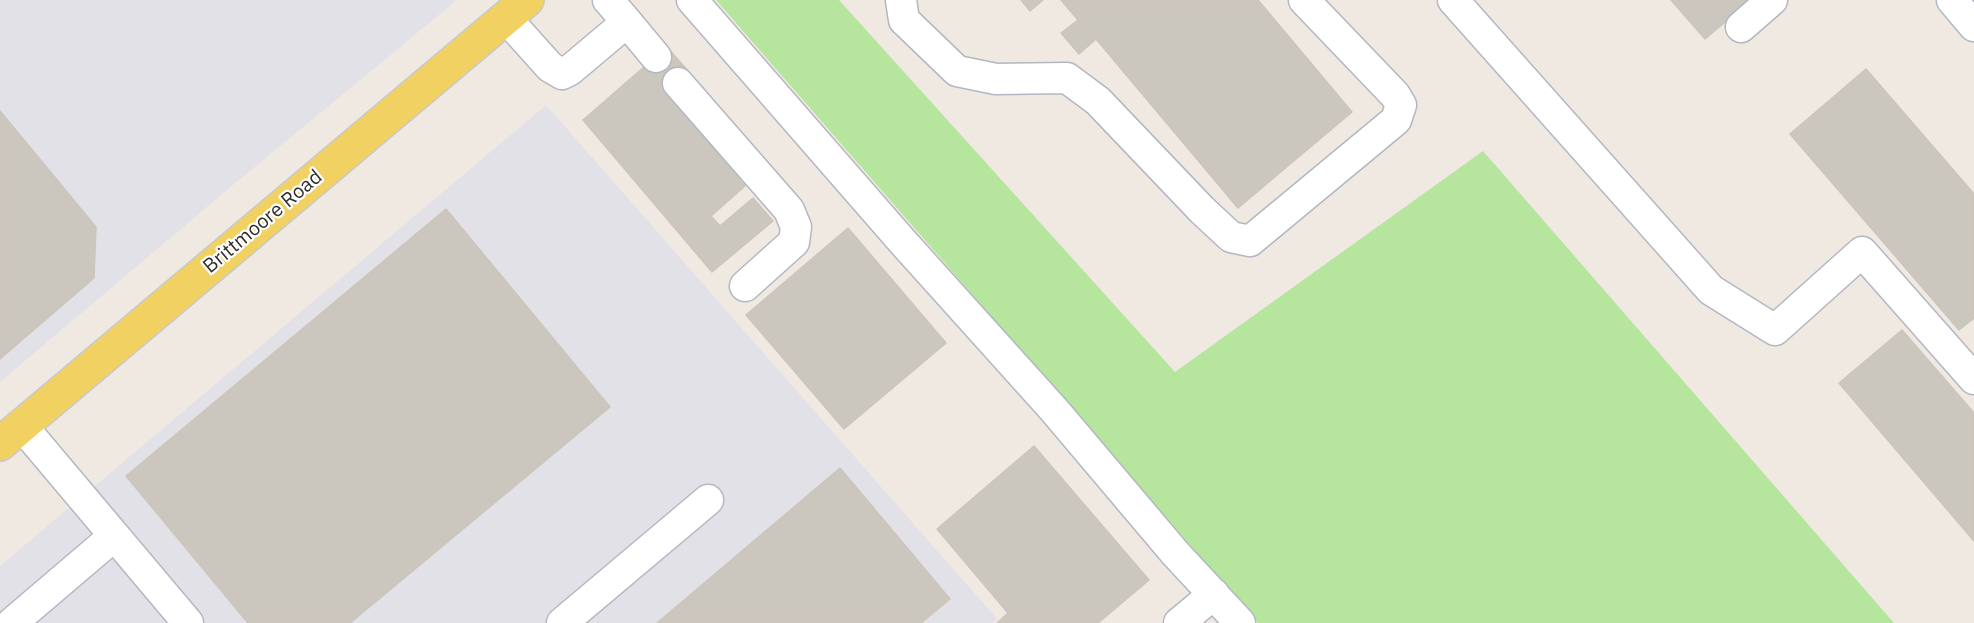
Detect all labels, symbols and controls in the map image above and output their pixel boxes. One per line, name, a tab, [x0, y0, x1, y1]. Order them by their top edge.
street label: Brittmoore Road	[199, 165, 327, 279]

